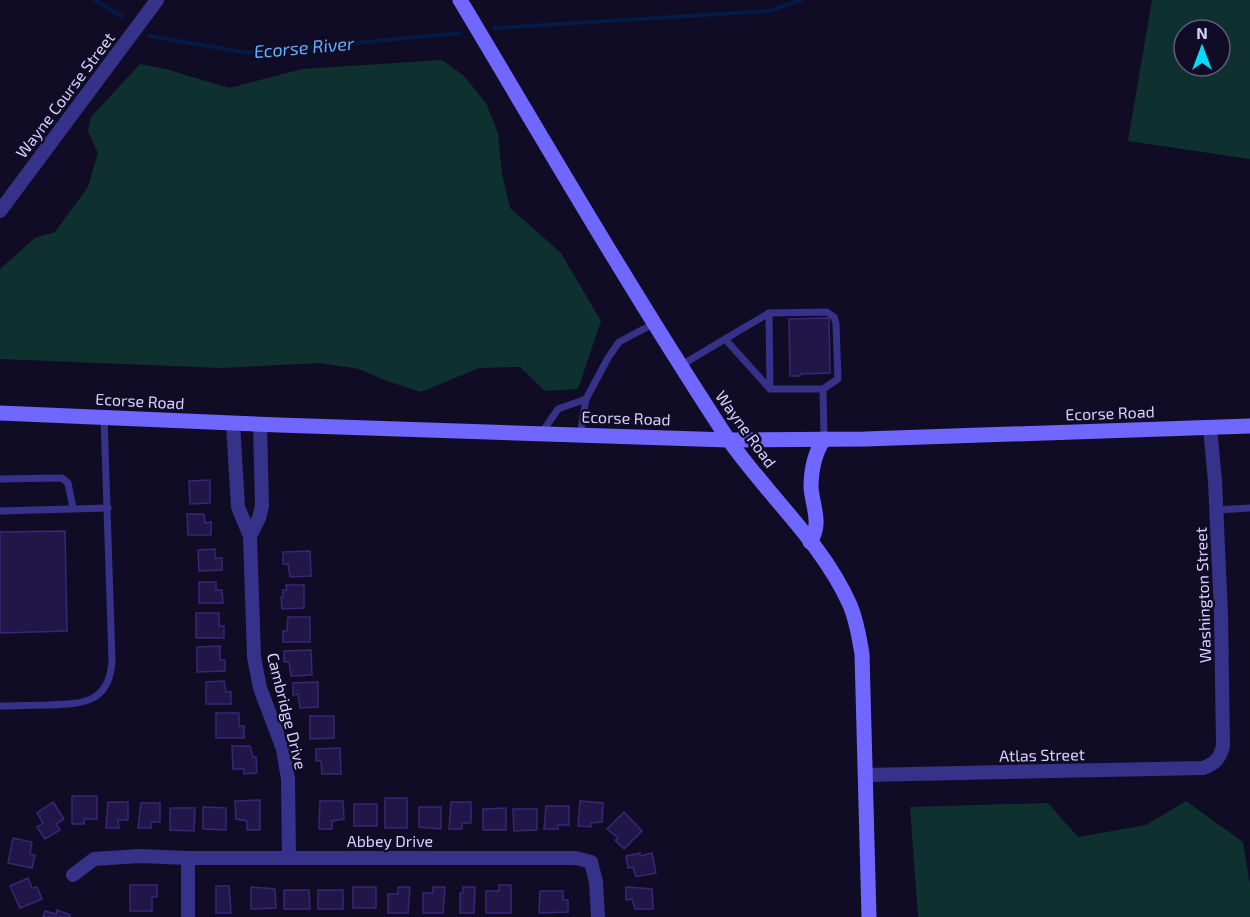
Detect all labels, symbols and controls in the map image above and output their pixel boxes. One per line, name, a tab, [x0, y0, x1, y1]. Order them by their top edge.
north arrow	[1172, 18, 1232, 78]
text: N	[1196, 23, 1208, 42]
street label: Wayne Course Street	[11, 28, 118, 161]
water label: Ecorse River	[253, 32, 356, 62]
street label: Wayne Road	[712, 387, 781, 471]
street label: Ecorse Road	[95, 389, 185, 412]
street label: Ecorse Road	[1065, 401, 1155, 424]
street label: Ecorse Road	[581, 406, 671, 429]
street label: Washington Street	[1191, 527, 1214, 663]
street label: Cambridge Drive	[264, 651, 311, 771]
street label: Atlas Street	[999, 744, 1085, 765]
street label: Abbey Drive	[347, 831, 433, 850]

